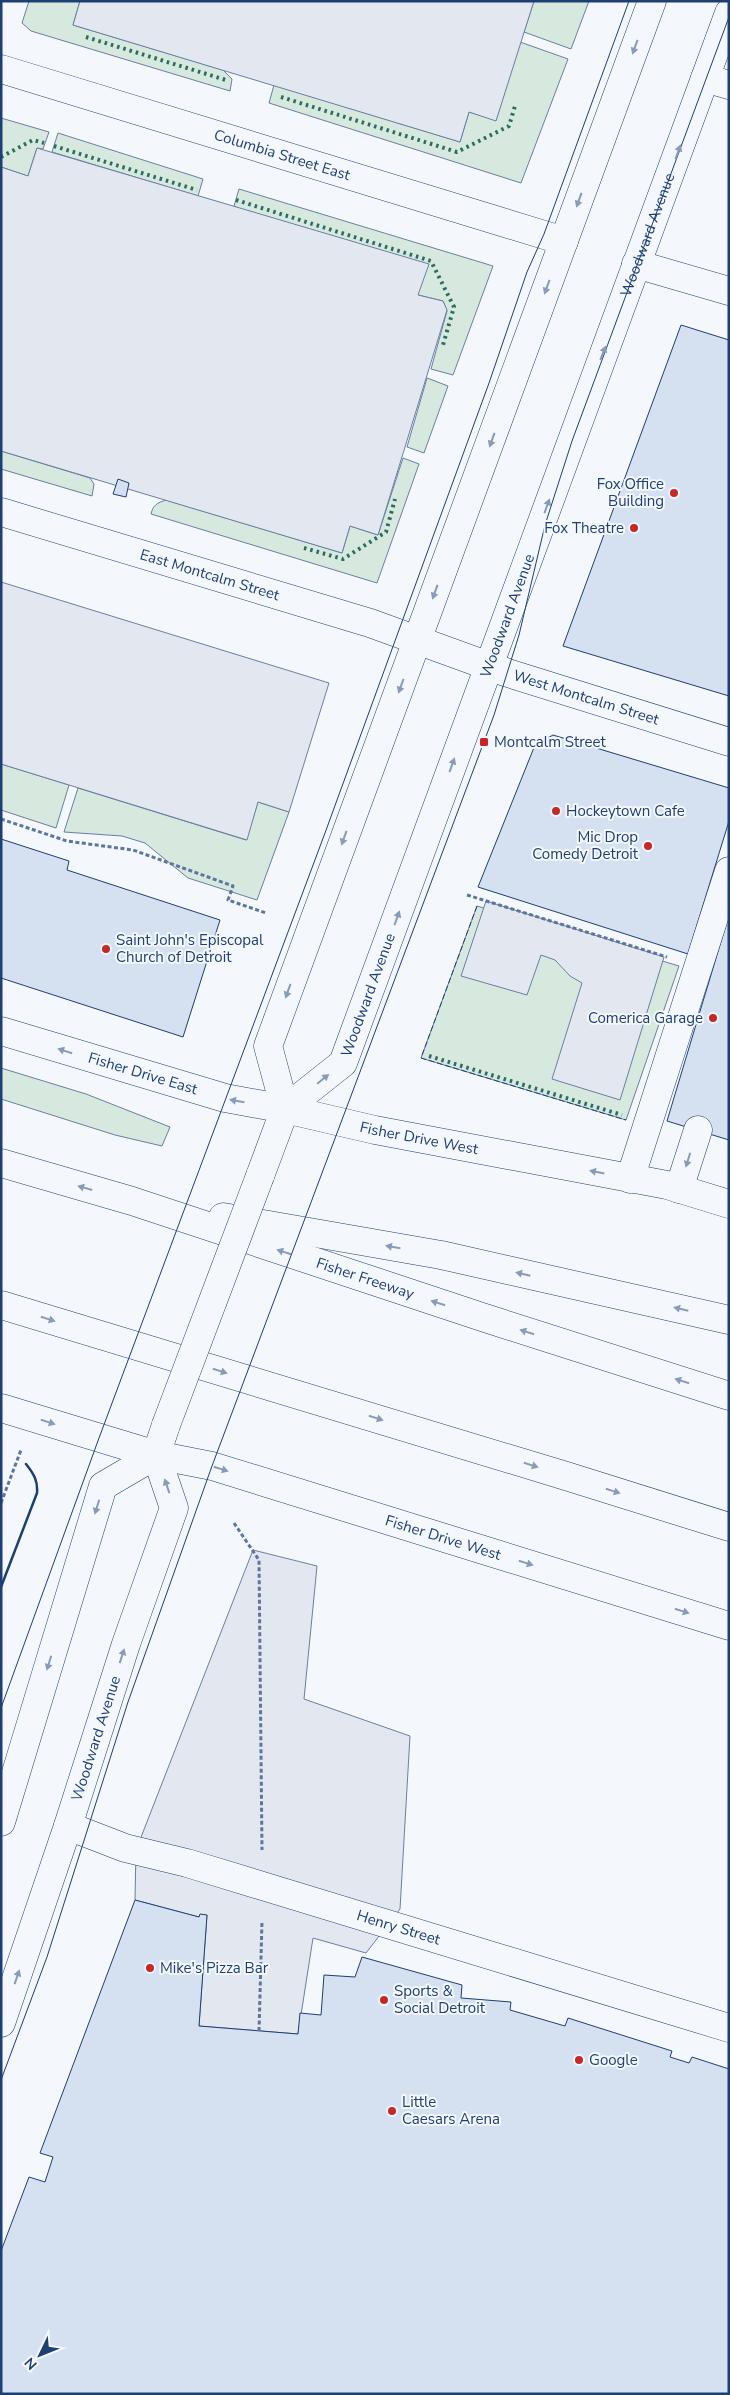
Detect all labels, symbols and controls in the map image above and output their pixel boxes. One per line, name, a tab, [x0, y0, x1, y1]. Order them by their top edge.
one-way arrow	[631, 40, 639, 55]
street label: Columbia Street East	[212, 125, 353, 185]
one-way arrow	[674, 145, 682, 159]
street label: Woodward Avenue	[616, 170, 679, 299]
one-way arrow	[575, 192, 582, 207]
one-way arrow	[543, 280, 551, 295]
one-way arrow	[599, 345, 607, 360]
one-way arrow	[488, 433, 496, 448]
place label: Fox Office Building	[597, 474, 664, 511]
marker: Fox Office Building	[668, 487, 680, 499]
one-way arrow	[544, 498, 551, 513]
place label: Fox Theatre	[544, 518, 624, 538]
marker: Fox Theatre	[628, 522, 640, 534]
street label: East Montcalm Street	[138, 544, 283, 605]
street label: Woodward Avenue	[476, 551, 539, 680]
one-way arrow	[431, 585, 439, 600]
street label: West Montcalm Street	[511, 665, 662, 730]
one-way arrow	[397, 679, 405, 694]
place label: Montcalm Street	[494, 732, 607, 752]
marker: Montcalm Street	[478, 736, 490, 748]
one-way arrow	[448, 757, 456, 772]
place label: Hockeytown Cafe	[566, 801, 685, 821]
marker: Hockeytown Cafe	[550, 805, 562, 817]
place label: Mic Drop Comedy Detroit	[532, 827, 639, 864]
one-way arrow	[340, 831, 347, 846]
marker: Mic Drop Comedy Detroit	[642, 840, 654, 852]
one-way arrow	[393, 910, 401, 925]
place label: Saint John's Episcopal Church of Detroit	[116, 930, 264, 967]
street label: Woodward Avenue	[336, 930, 400, 1060]
marker: Saint John's Episcopal Church of Detroit	[100, 943, 112, 955]
one-way arrow	[284, 984, 292, 999]
place label: Comerica Garage	[588, 1008, 703, 1028]
marker: Comerica Garage	[707, 1012, 719, 1024]
one-way arrow	[57, 1046, 72, 1054]
street label: Fisher Drive East	[86, 1048, 201, 1099]
one-way arrow	[317, 1073, 330, 1084]
one-way arrow	[229, 1096, 245, 1104]
street label: Fisher Drive West	[358, 1117, 481, 1159]
one-way arrow	[684, 1152, 692, 1167]
one-way arrow	[589, 1168, 604, 1176]
one-way arrow	[78, 1183, 93, 1191]
one-way arrow	[385, 1242, 401, 1250]
one-way arrow	[276, 1247, 291, 1255]
street label: Fisher Freeway	[314, 1253, 417, 1304]
one-way arrow	[514, 1269, 530, 1277]
one-way arrow	[431, 1299, 446, 1306]
one-way arrow	[673, 1305, 689, 1313]
one-way arrow	[41, 1316, 56, 1324]
one-way arrow	[520, 1327, 535, 1335]
one-way arrow	[213, 1368, 228, 1376]
one-way arrow	[675, 1377, 690, 1384]
one-way arrow	[368, 1415, 383, 1423]
one-way arrow	[41, 1419, 56, 1427]
one-way arrow	[524, 1462, 539, 1470]
one-way arrow	[213, 1465, 228, 1473]
one-way arrow	[163, 1479, 170, 1494]
one-way arrow	[605, 1487, 620, 1495]
one-way arrow	[92, 1500, 100, 1515]
street label: Fisher Drive West	[383, 1510, 504, 1565]
one-way arrow	[519, 1560, 534, 1568]
one-way arrow	[674, 1608, 689, 1616]
one-way arrow	[118, 1649, 126, 1664]
one-way arrow	[45, 1655, 53, 1670]
street label: Woodward Avenue	[67, 1673, 125, 1804]
street label: Henry Street	[354, 1905, 443, 1950]
place label: Mike's Pizza Bar	[160, 1958, 269, 1978]
marker: Mike's Pizza Bar	[144, 1962, 156, 1974]
one-way arrow	[13, 1969, 21, 1984]
place label: Sports & Social Detroit	[394, 1981, 486, 2018]
marker: Sports & Social Detroit	[378, 1994, 390, 2006]
place label: Google	[589, 2050, 638, 2070]
marker: Google	[573, 2054, 585, 2066]
place label: Little Caesars Arena	[402, 2092, 500, 2129]
marker: Little Caesars Arena	[386, 2105, 398, 2117]
north arrow	[15, 2330, 65, 2380]
text: N	[20, 2353, 41, 2374]

